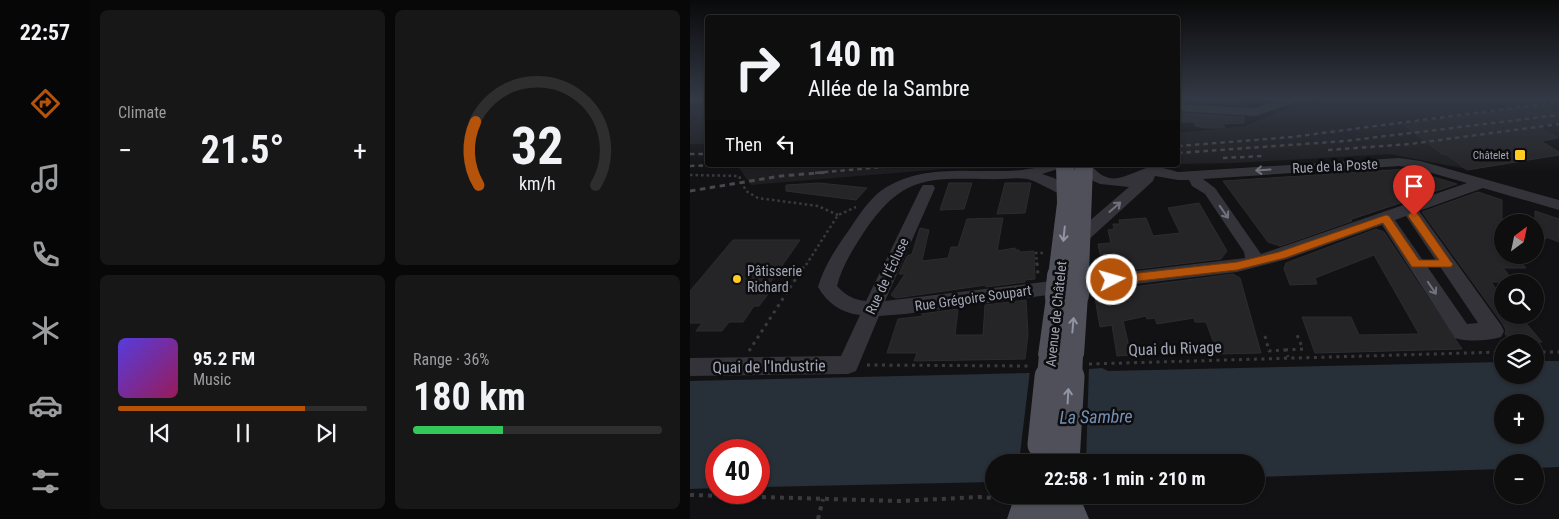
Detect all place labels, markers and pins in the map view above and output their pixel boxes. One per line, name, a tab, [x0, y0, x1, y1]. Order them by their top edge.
marker: Châtelet	[1513, 148, 1527, 162]
place label: Châtelet	[1473, 149, 1509, 162]
pin	[1393, 165, 1435, 216]
place label: Pâtisserie Richard	[747, 263, 803, 295]
marker: Pâtisserie Richard	[731, 273, 743, 285]

